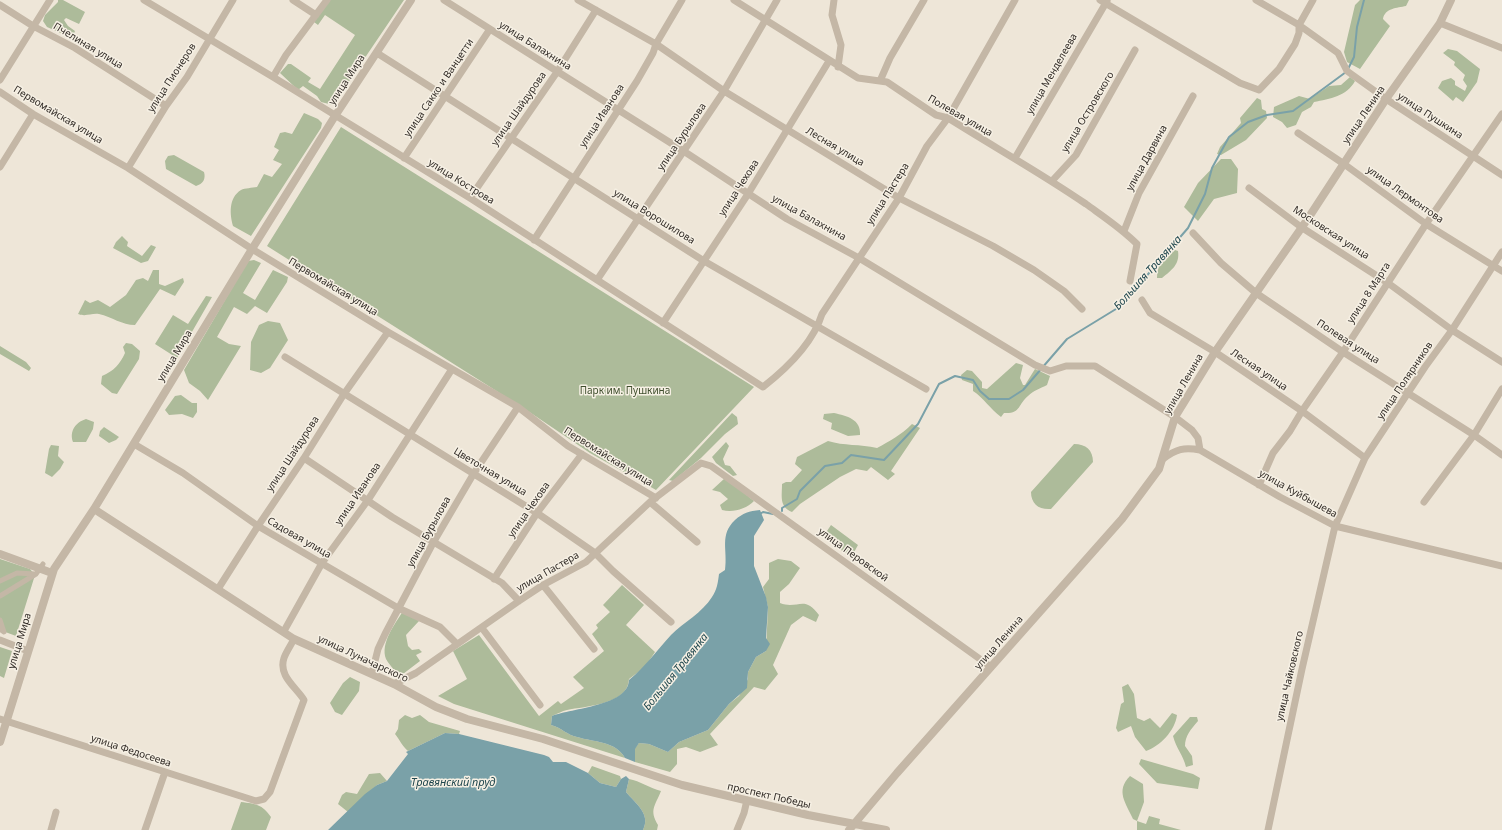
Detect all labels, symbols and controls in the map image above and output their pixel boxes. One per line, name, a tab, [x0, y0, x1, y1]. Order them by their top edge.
street label: улица Балахнина	[497, 19, 573, 73]
street label: Пчелиная улица	[51, 20, 125, 72]
street label: улица Менделеева	[1024, 31, 1080, 117]
street label: улица Сакко и Ванцетти	[402, 37, 476, 139]
street label: улица Пионеров	[145, 41, 199, 115]
street label: улица Мира	[326, 52, 368, 108]
street label: улица Островского	[1059, 69, 1117, 155]
street label: улица Шайдурова	[489, 70, 549, 148]
street label: улица Иванова	[577, 82, 627, 150]
street label: Первомайская улица	[11, 84, 105, 146]
street label: улица Ленина	[1340, 84, 1388, 146]
street label: улица Пушкина	[1395, 90, 1465, 142]
street label: Полевая улица	[926, 93, 994, 139]
street label: улица Бурылова	[655, 101, 709, 173]
street label: улица Дарвина	[1124, 123, 1170, 193]
street label: Лесная улица	[804, 125, 866, 169]
street label: улица Кострова	[426, 157, 496, 207]
street label: улица Чехова	[716, 157, 762, 219]
street label: улица Пастера	[864, 161, 912, 227]
street label: улица Лермонтова	[1364, 164, 1446, 226]
street label: улица Ворошилова	[611, 187, 697, 247]
street label: улица Балахнина	[770, 193, 848, 243]
street label: Московская улица	[1290, 204, 1372, 262]
water label: Большая Травянка	[1111, 233, 1185, 313]
street label: Первомайская улица	[286, 256, 380, 318]
street label: улица 8 Марта	[1345, 260, 1393, 326]
street label: Полевая улица	[1314, 317, 1382, 367]
street label: улица Мира	[155, 328, 195, 384]
street label: улица Полярников	[1375, 340, 1435, 422]
street label: Лесная улица	[1228, 347, 1290, 393]
street label: улица Ленина	[1162, 352, 1206, 416]
park label: Парк им. Пушкина	[580, 385, 670, 397]
street label: улица Шайдурова	[264, 414, 322, 494]
street label: Первомайская улица	[561, 425, 655, 489]
street label: Цветочная улица	[451, 445, 529, 499]
street label: улица Иванова	[333, 460, 383, 528]
street label: улица Куйбышева	[1257, 468, 1339, 520]
street label: улица Чехова	[505, 480, 553, 540]
street label: улица Бурылова	[405, 495, 453, 569]
street label: Садовая улица	[265, 515, 333, 561]
street label: улица Перовской	[816, 526, 890, 584]
street label: улица Пастера	[514, 549, 582, 595]
street label: улица Мира	[6, 612, 34, 670]
street label: улица Ленина	[972, 614, 1026, 672]
street label: улица Чайковского	[1274, 630, 1306, 722]
water label: Большая Травянка	[641, 631, 711, 713]
street label: улица Луначарского	[316, 633, 410, 685]
street label: улица Федосеева	[89, 732, 173, 770]
water label: Травянский пруд	[411, 776, 495, 790]
street label: проспект Победы	[726, 781, 812, 811]

